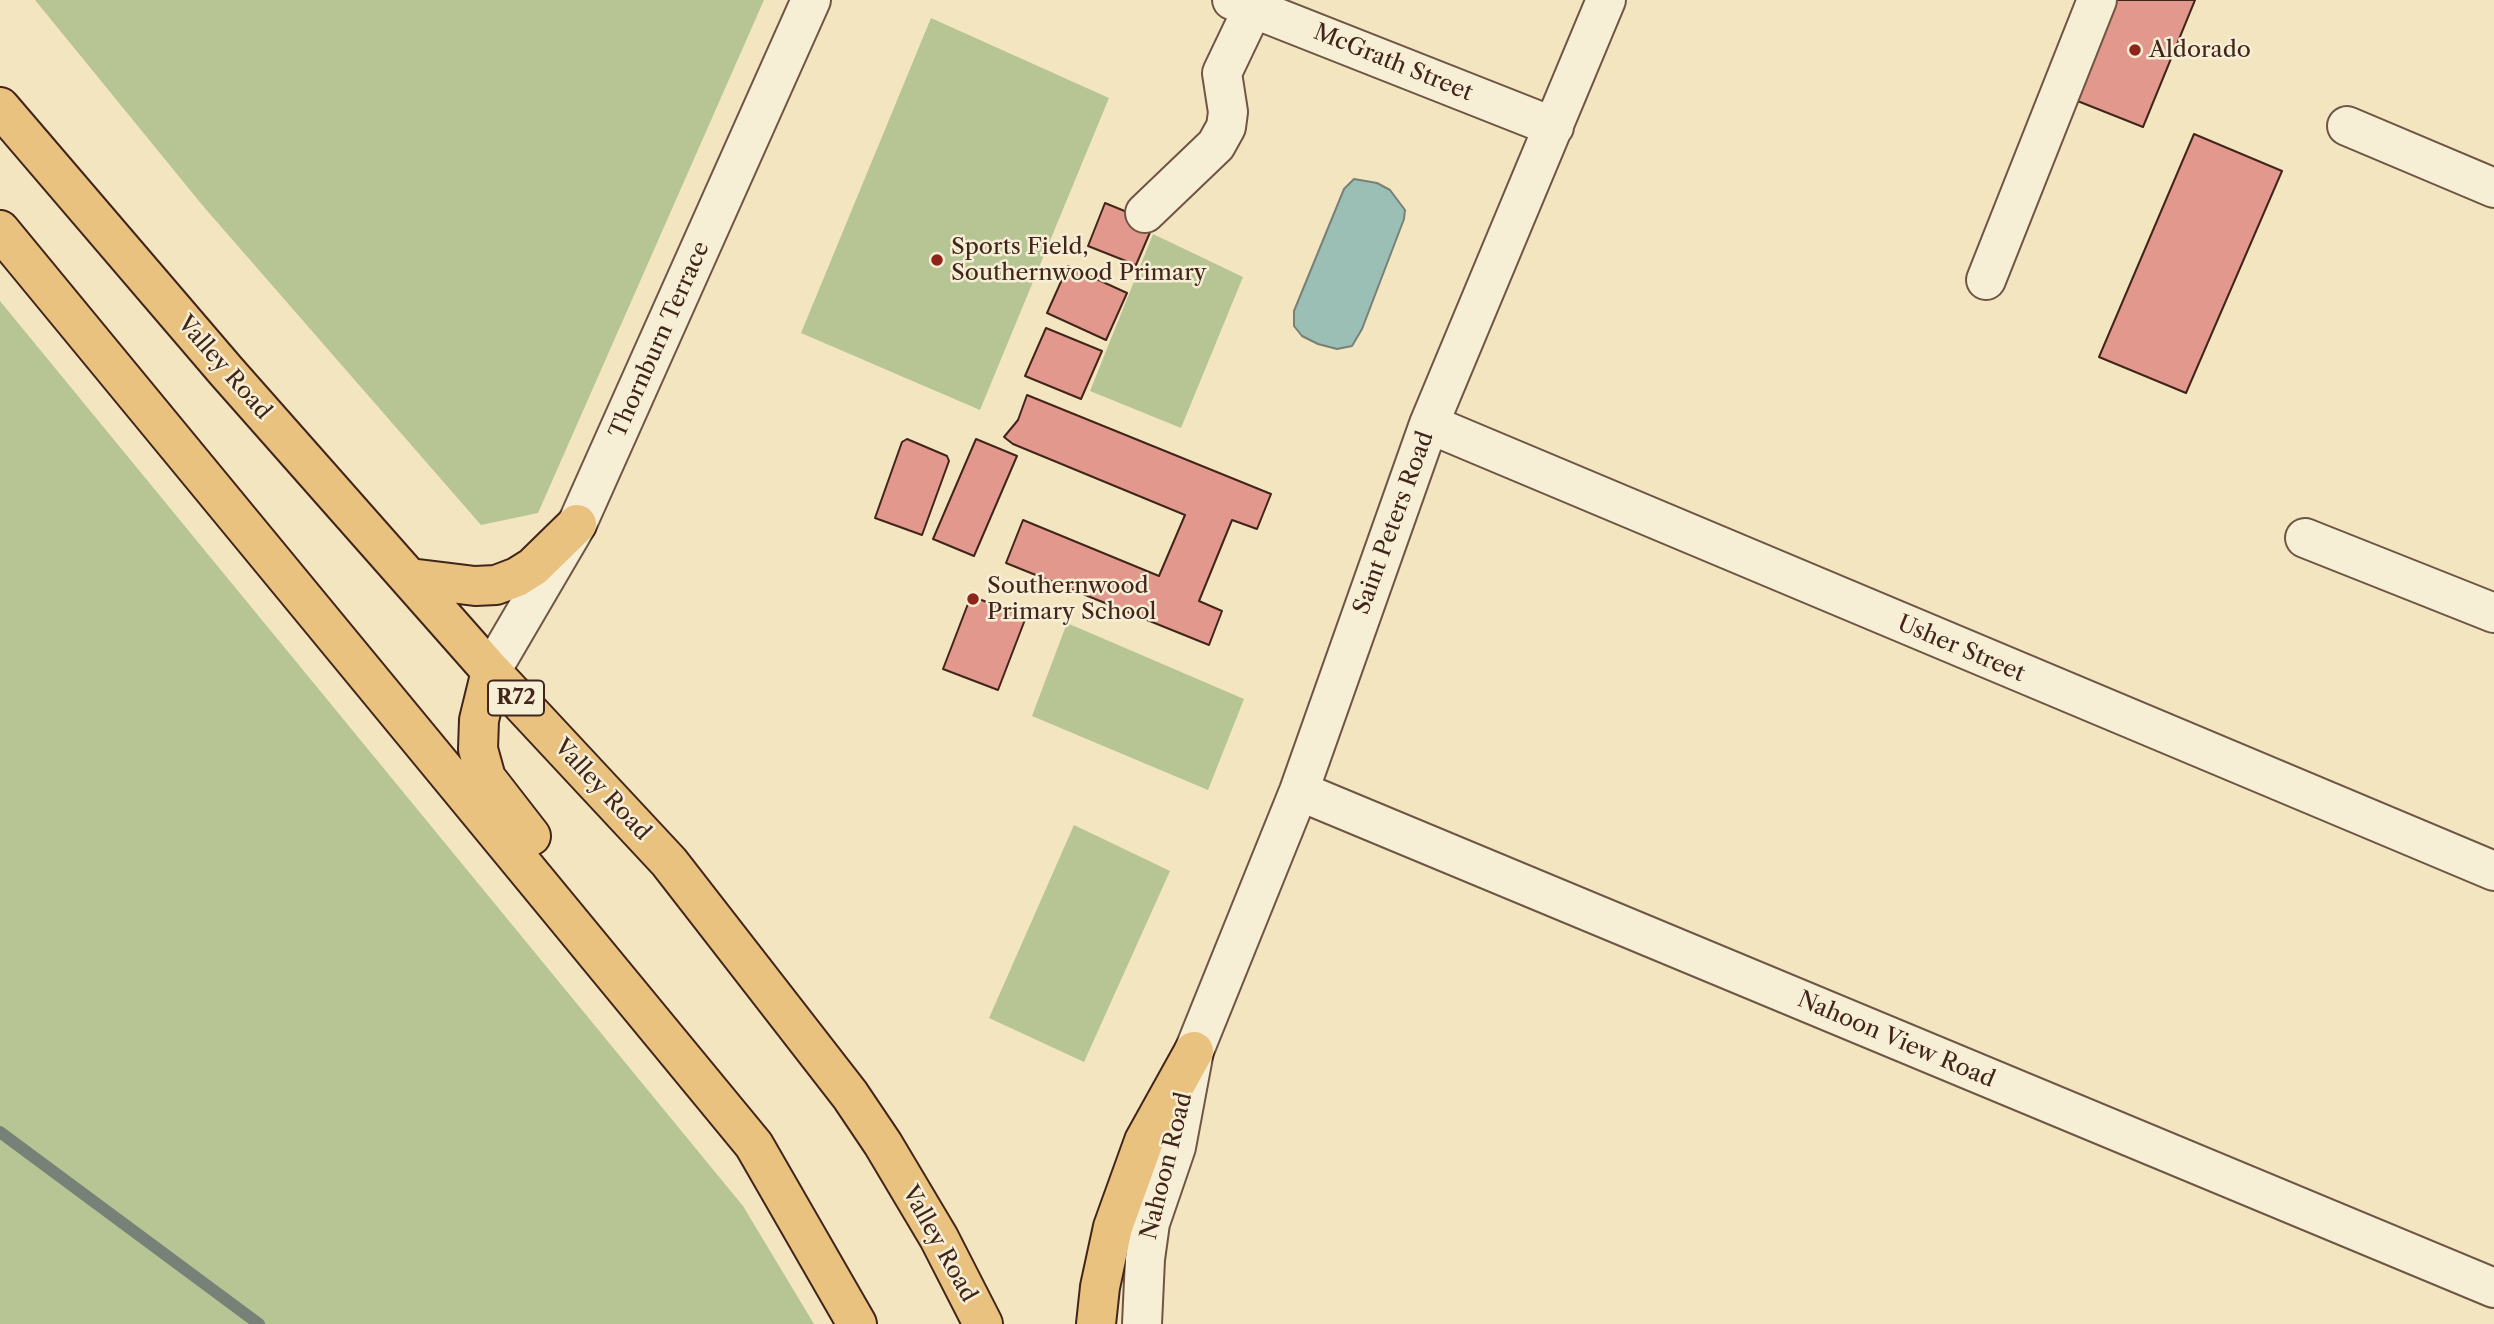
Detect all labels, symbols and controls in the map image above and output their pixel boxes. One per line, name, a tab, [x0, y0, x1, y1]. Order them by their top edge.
street label: McGrath Street	[1310, 19, 1476, 107]
place label: Aldorado	[2149, 36, 2251, 64]
marker: Aldorado	[2127, 42, 2143, 58]
place label: Sports Field, Southernwood Primary	[951, 233, 1207, 287]
street label: Thornburn Terrace	[604, 237, 716, 443]
marker: Sports Field, Southernwood Primary	[929, 252, 945, 268]
street label: Valley Road	[171, 310, 277, 426]
street label: Saint Peters Road	[1348, 428, 1440, 618]
place label: Southernwood Primary School	[987, 572, 1156, 626]
marker: Southernwood Primary School	[965, 591, 981, 607]
street label: Usher Street	[1893, 610, 2029, 688]
road number: R72	[488, 680, 544, 716]
street label: Valley Road	[548, 734, 656, 846]
street label: Nahoon View Road	[1793, 986, 1999, 1094]
street label: Nahoon Road	[1135, 1090, 1199, 1242]
street label: Valley Road	[896, 1181, 982, 1307]

